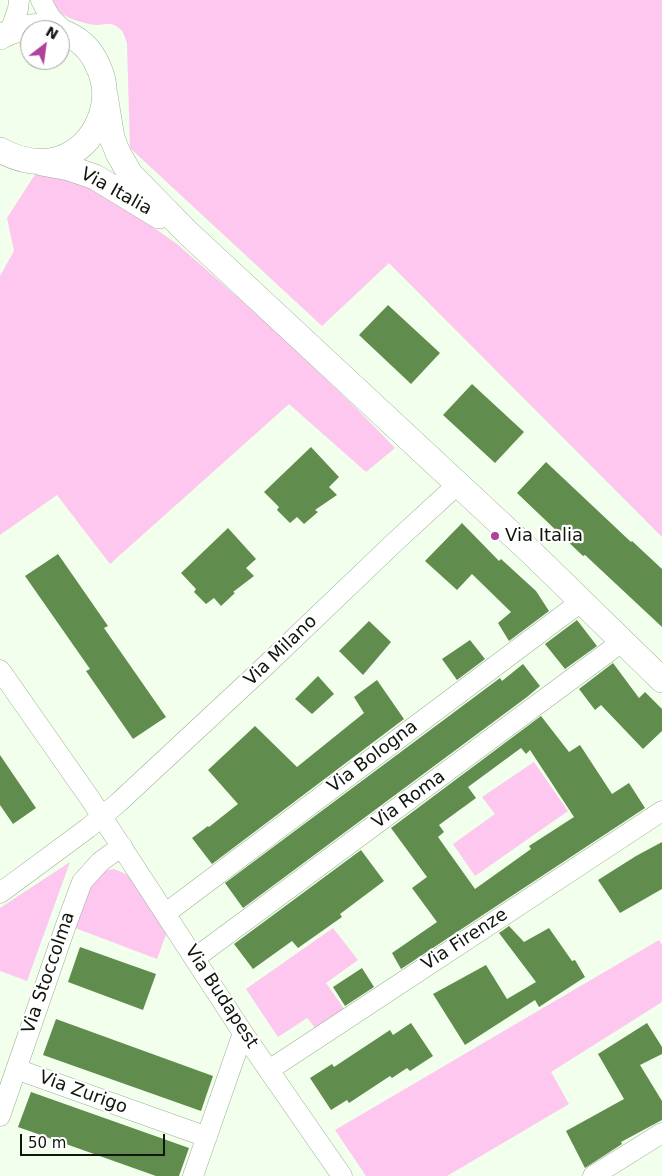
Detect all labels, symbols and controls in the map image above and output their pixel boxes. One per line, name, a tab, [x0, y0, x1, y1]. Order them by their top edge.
north arrow	[20, 20, 70, 70]
text: N	[43, 23, 61, 43]
street label: Via Italia	[77, 164, 155, 220]
place label: Via Italia	[505, 525, 583, 547]
marker: Via Italia	[489, 530, 501, 542]
street label: Via Milano	[240, 611, 322, 691]
street label: Via Bologna	[324, 716, 422, 798]
street label: Via Roma	[368, 766, 450, 834]
street label: Via Firenze	[418, 904, 512, 976]
street label: Via Stoccolma	[18, 909, 80, 1037]
street label: Via Budapest	[180, 941, 262, 1053]
street label: Via Zurigo	[36, 1067, 130, 1119]
scale bar	[22, 1124, 168, 1156]
text: 50 m	[28, 1134, 66, 1152]

